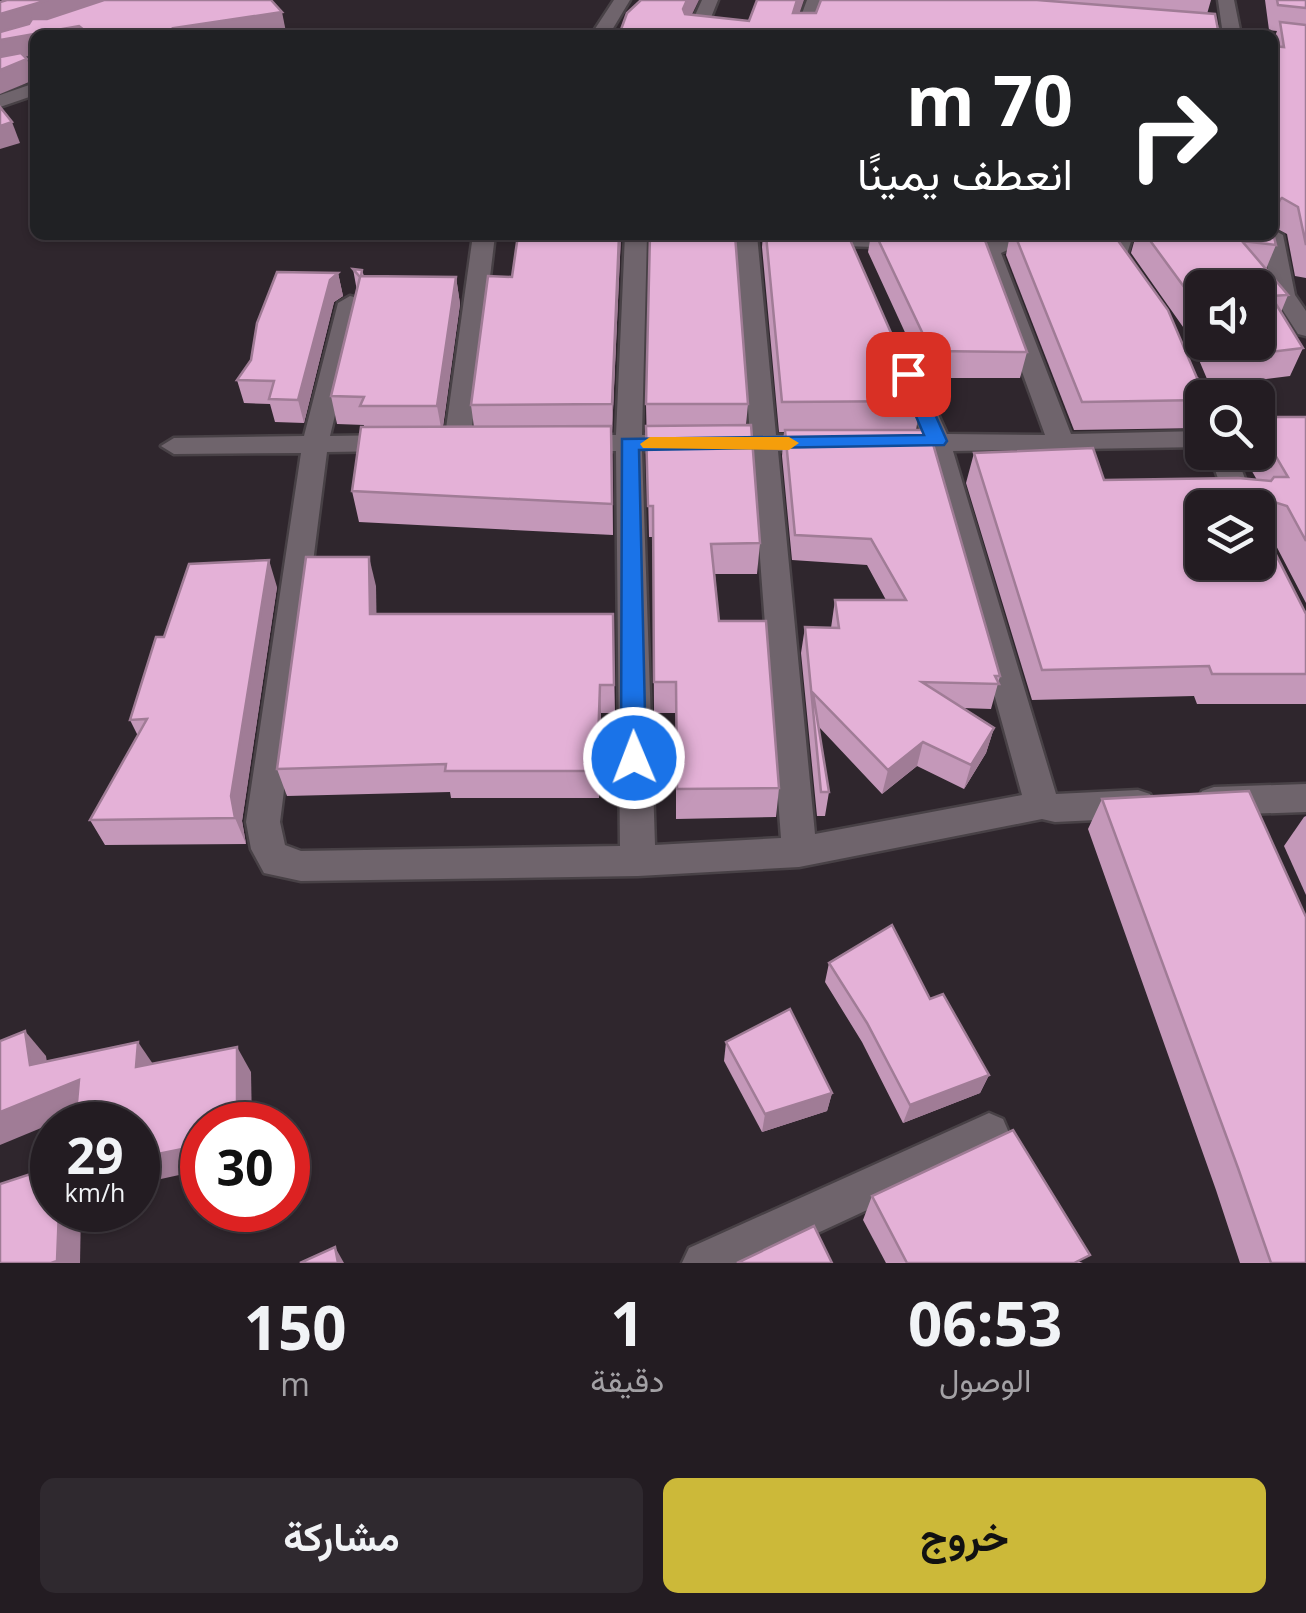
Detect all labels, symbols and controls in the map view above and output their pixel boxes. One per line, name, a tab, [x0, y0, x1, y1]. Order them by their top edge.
text: 70 m	[906, 51, 1073, 147]
icon: right	[1108, 70, 1238, 200]
text: انعطف يمينًا	[857, 142, 1073, 203]
map controls	[1185, 270, 1275, 580]
button: sound	[1185, 270, 1275, 360]
pin	[866, 332, 951, 417]
icon: arrive	[881, 347, 936, 402]
button: search	[1185, 380, 1275, 470]
button: layers	[1185, 490, 1275, 580]
position arrow	[582, 706, 686, 810]
speed limit sign: 30	[180, 1102, 310, 1232]
text: 29	[66, 1121, 124, 1189]
text: km/h	[65, 1175, 125, 1209]
text: 1	[610, 1282, 644, 1364]
text: 06:53	[908, 1282, 1062, 1364]
text: 150	[244, 1286, 347, 1368]
text: دقيقة	[590, 1358, 664, 1401]
text: الوصول	[939, 1358, 1031, 1401]
text: m	[280, 1362, 310, 1405]
button: مشاركة	[40, 1478, 643, 1593]
button: خروج	[663, 1478, 1266, 1593]

